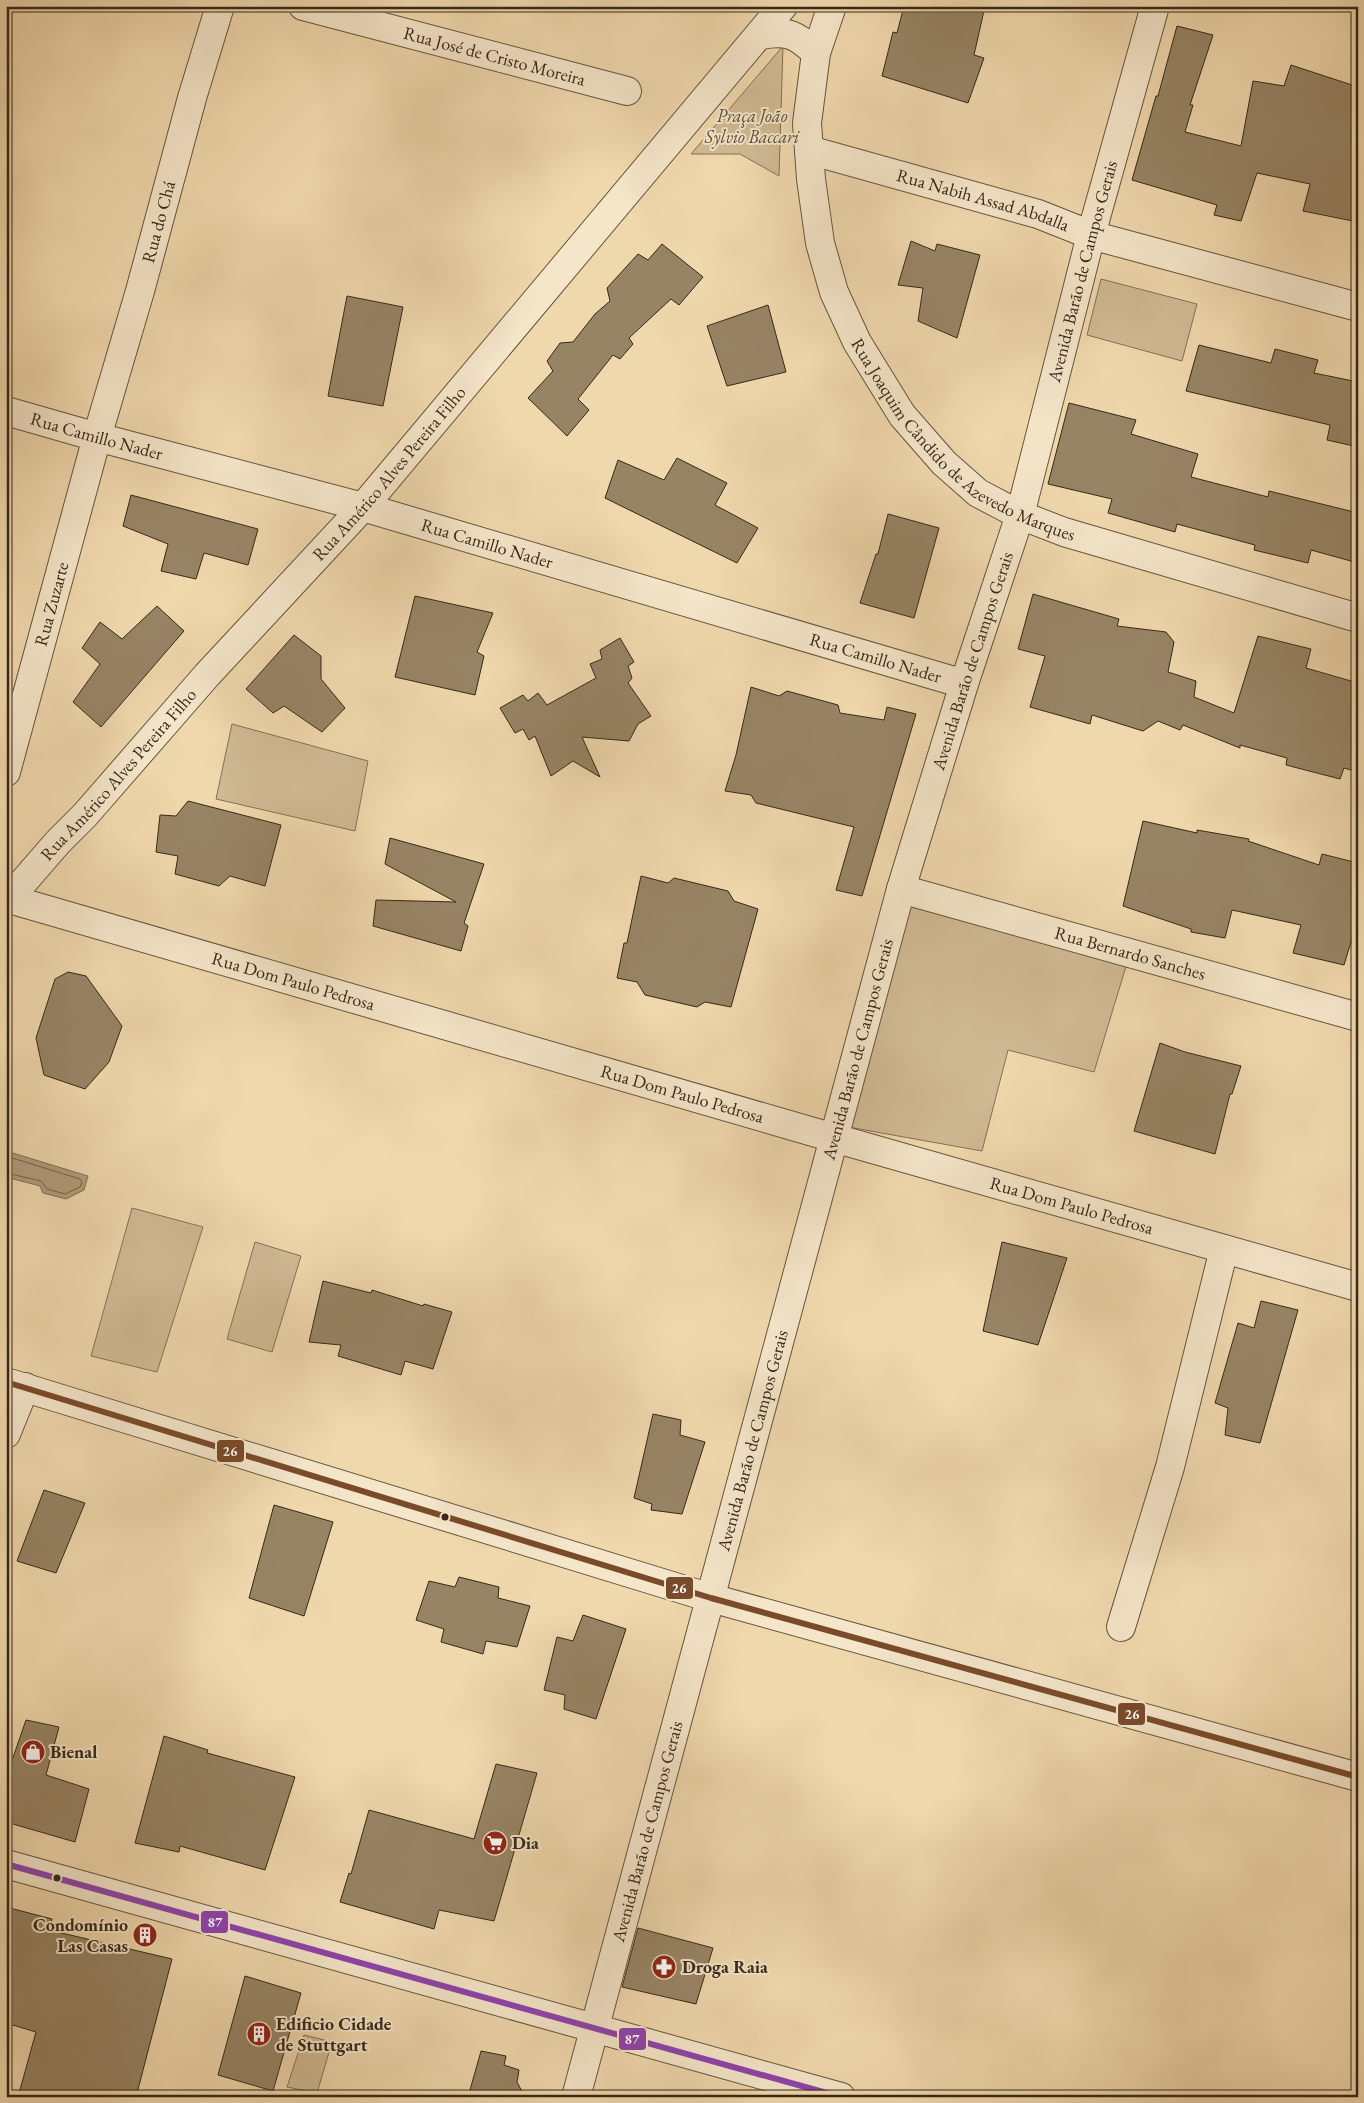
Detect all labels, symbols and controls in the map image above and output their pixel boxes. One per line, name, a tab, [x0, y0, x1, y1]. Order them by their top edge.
street label: Rua José de Cristo Moreira	[401, 21, 589, 91]
park label: Praça João Sylvio Baccari	[704, 104, 800, 149]
street label: Avenida Barão de Campos Gerais	[1042, 158, 1122, 385]
street label: Rua Nabih Assad Abdalla	[894, 163, 1074, 237]
street label: Rua do Chá	[136, 177, 180, 265]
street label: Rua Joaquim Cândido de Azevedo Marques	[846, 334, 1078, 546]
street label: Rua Américo Alves Pereira Filho	[307, 381, 471, 565]
street label: Rua Camillo Nader	[28, 407, 165, 465]
street label: Rua Camillo Nader	[419, 513, 556, 573]
street label: Avenida Barão de Campos Gerais	[926, 548, 1018, 774]
street label: Rua Zuzarte	[29, 559, 74, 649]
street label: Rua Camillo Nader	[807, 627, 944, 688]
street label: Rua Américo Alves Pereira Filho	[35, 683, 201, 865]
street label: Rua Bernardo Sanches	[1052, 921, 1209, 985]
street label: Avenida Barão de Campos Gerais	[816, 936, 898, 1163]
street label: Rua Dom Paulo Pedrosa	[209, 946, 378, 1016]
street label: Rua Dom Paulo Pedrosa	[598, 1059, 767, 1128]
street label: Rua Dom Paulo Pedrosa	[987, 1171, 1157, 1239]
street label: Avenida Barão de Campos Gerais	[711, 1327, 793, 1554]
line badge: 26	[216, 1439, 245, 1463]
text: 26	[223, 1442, 238, 1460]
unlabelled marker	[440, 1512, 450, 1522]
line badge: 26	[665, 1576, 694, 1600]
text: 26	[672, 1579, 687, 1597]
line badge: 26	[1117, 1702, 1146, 1726]
text: 26	[1125, 1705, 1140, 1723]
street label: Avenida Barão de Campos Gerais	[606, 1718, 688, 1945]
shop icon: Bienal	[20, 1739, 46, 1765]
place label: Bienal	[50, 1740, 97, 1763]
supermarket icon: Dia	[482, 1830, 508, 1856]
place label: Dia	[512, 1831, 539, 1854]
unlabelled marker	[52, 1873, 62, 1883]
line badge: 87	[200, 1910, 229, 1934]
place label: Condomínio Las Casas	[33, 1913, 128, 1957]
text: 87	[208, 1913, 223, 1931]
building icon: Condomínio Las Casas	[132, 1922, 158, 1948]
pharmacy icon: Droga Raia	[651, 1954, 677, 1980]
place label: Droga Raia	[682, 1955, 768, 1978]
place label: Edificio Cidade de Stuttgart	[276, 2012, 392, 2056]
building icon: Edificio Cidade de Stuttgart	[246, 2021, 272, 2047]
line badge: 87	[618, 2027, 647, 2051]
text: 87	[625, 2030, 640, 2048]

